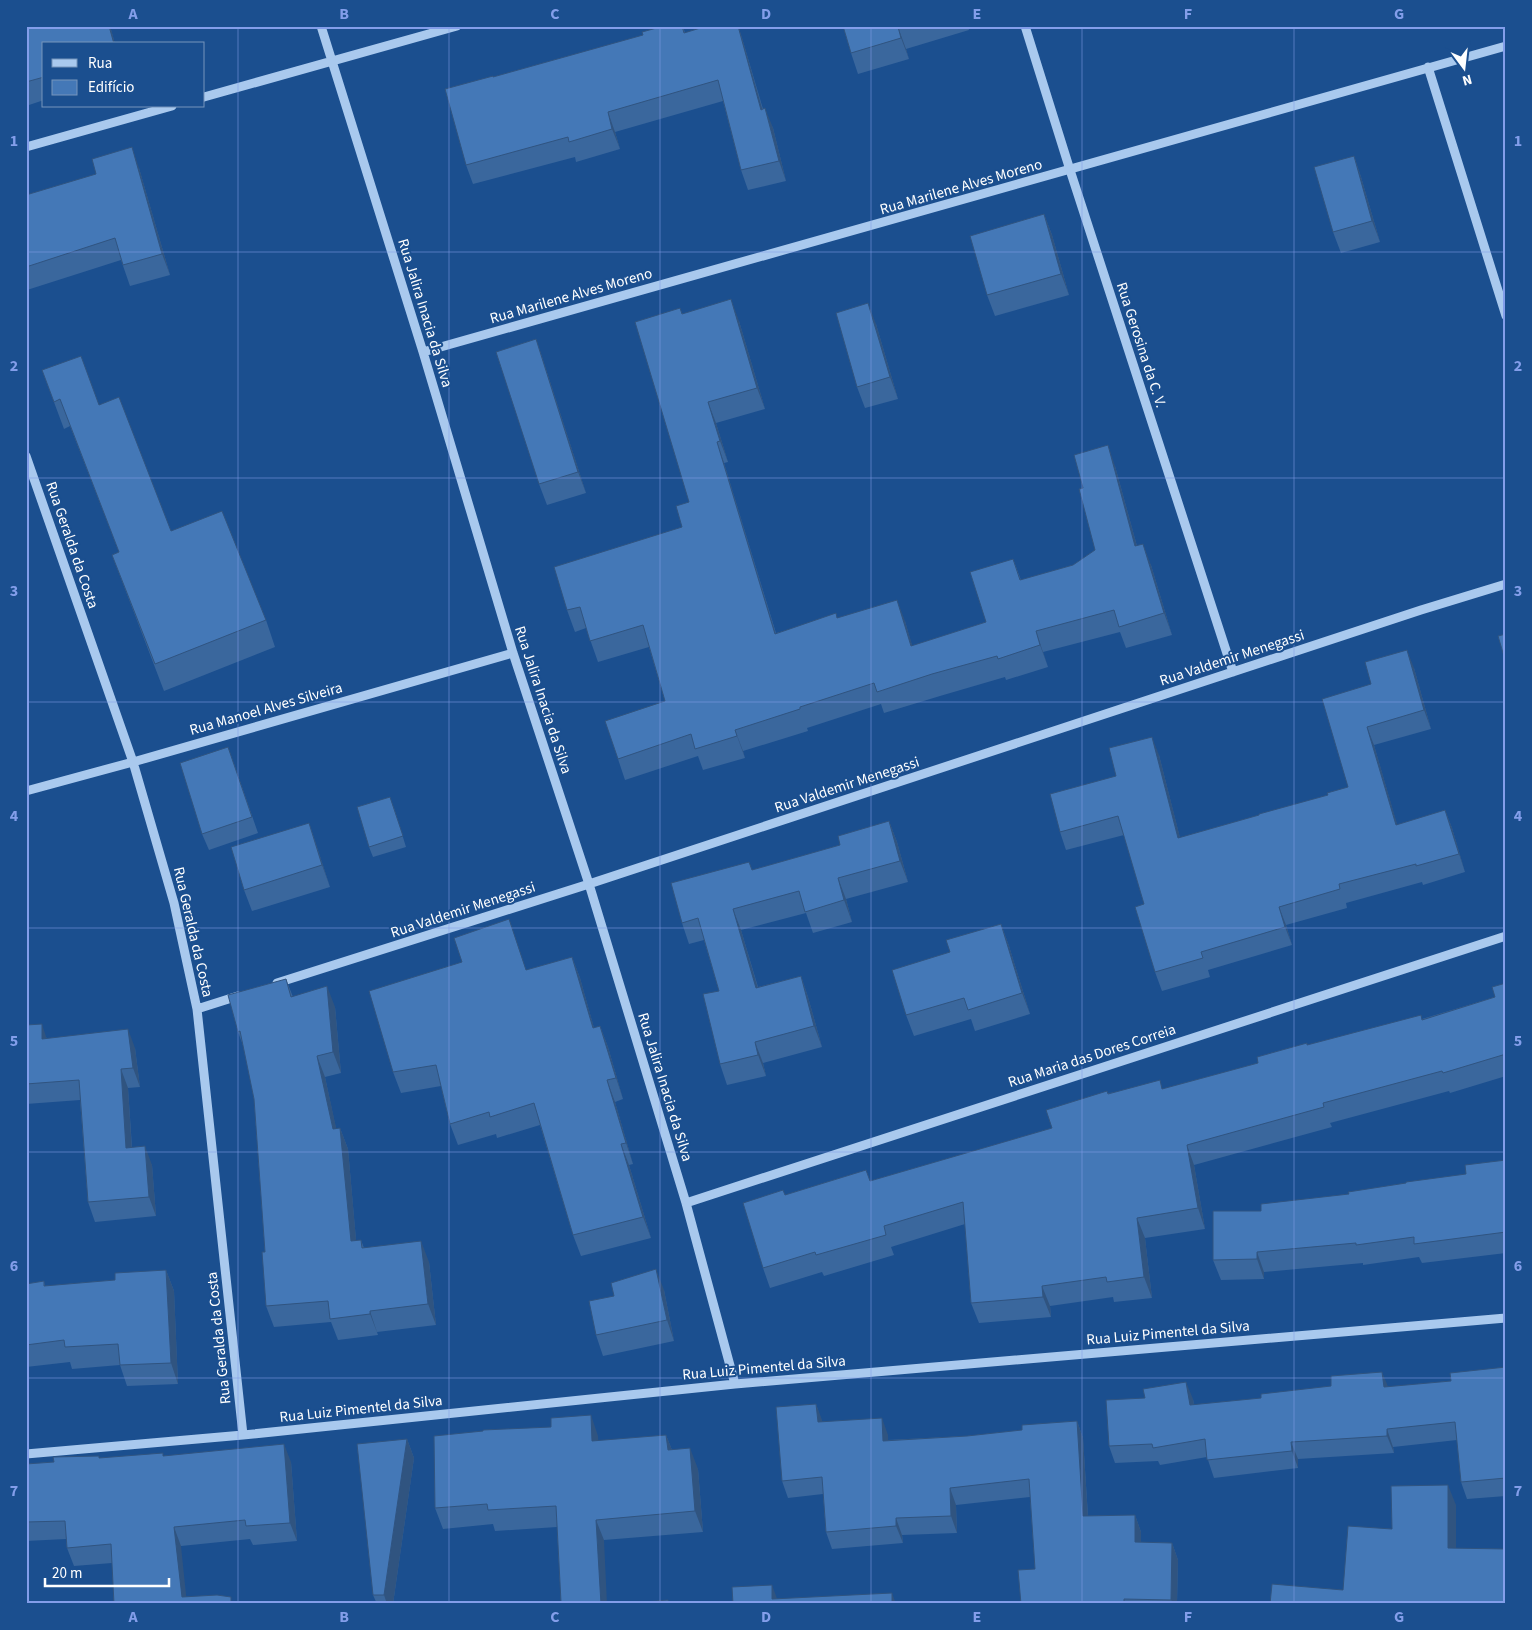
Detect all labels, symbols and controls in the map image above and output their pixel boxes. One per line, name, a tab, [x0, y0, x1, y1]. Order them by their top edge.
text: A	[127, 3, 138, 25]
text: B	[339, 3, 349, 25]
text: C	[550, 3, 560, 25]
text: D	[761, 3, 771, 25]
text: E	[973, 3, 981, 25]
text: F	[1184, 3, 1192, 25]
text: G	[1394, 3, 1404, 25]
legend	[42, 42, 205, 108]
north arrow	[1440, 42, 1490, 92]
text: Rua	[88, 53, 112, 74]
text: N	[1460, 69, 1474, 90]
text: Edifício	[88, 77, 135, 98]
text: 1	[10, 130, 18, 152]
text: 1	[1514, 130, 1522, 152]
street label: Rua Marilene Alves Moreno	[877, 154, 1045, 220]
street label: Rua Jalira Inacia da Silva	[392, 236, 458, 390]
street label: Rua Marilene Alves Moreno	[487, 263, 655, 329]
street label: Rua Gerosina da C. V.	[1111, 280, 1171, 410]
text: 2	[10, 355, 18, 377]
text: 2	[1514, 355, 1522, 377]
street label: Rua Geralda da Costa	[40, 479, 104, 611]
text: 3	[10, 580, 18, 602]
text: 3	[1514, 580, 1522, 602]
street label: Rua Jalira Inacia da Silva	[509, 623, 577, 777]
street label: Rua Valdemir Menegassi	[1157, 625, 1307, 691]
street label: Rua Manoel Alves Silveira	[187, 677, 345, 741]
street label: Rua Valdemir Menegassi	[772, 752, 922, 818]
text: 4	[10, 805, 19, 827]
text: 4	[1514, 805, 1523, 827]
street label: Rua Geralda da Costa	[168, 865, 218, 999]
street label: Rua Valdemir Menegassi	[388, 877, 538, 943]
street label: Rua Jalira Inacia da Silva	[632, 1010, 698, 1164]
street label: Rua Maria das Dores Correia	[1005, 1019, 1179, 1093]
text: 5	[10, 1030, 18, 1052]
text: 5	[1514, 1030, 1522, 1052]
text: 6	[10, 1255, 18, 1277]
text: 6	[1514, 1255, 1522, 1277]
street label: Rua Geralda da Costa	[202, 1271, 236, 1405]
street label: Rua Luiz Pimentel da Silva	[1086, 1315, 1250, 1351]
street label: Rua Luiz Pimentel da Silva	[682, 1350, 846, 1386]
street label: Rua Luiz Pimentel da Silva	[279, 1390, 443, 1428]
text: 7	[10, 1480, 18, 1502]
text: 7	[1514, 1480, 1522, 1502]
scale bar	[45, 1555, 169, 1587]
text: 20 m	[52, 1563, 82, 1584]
text: A	[127, 1606, 138, 1628]
text: B	[339, 1606, 349, 1628]
text: C	[550, 1606, 560, 1628]
text: D	[761, 1606, 771, 1628]
text: E	[973, 1606, 981, 1628]
text: F	[1184, 1606, 1192, 1628]
text: G	[1394, 1606, 1404, 1628]

